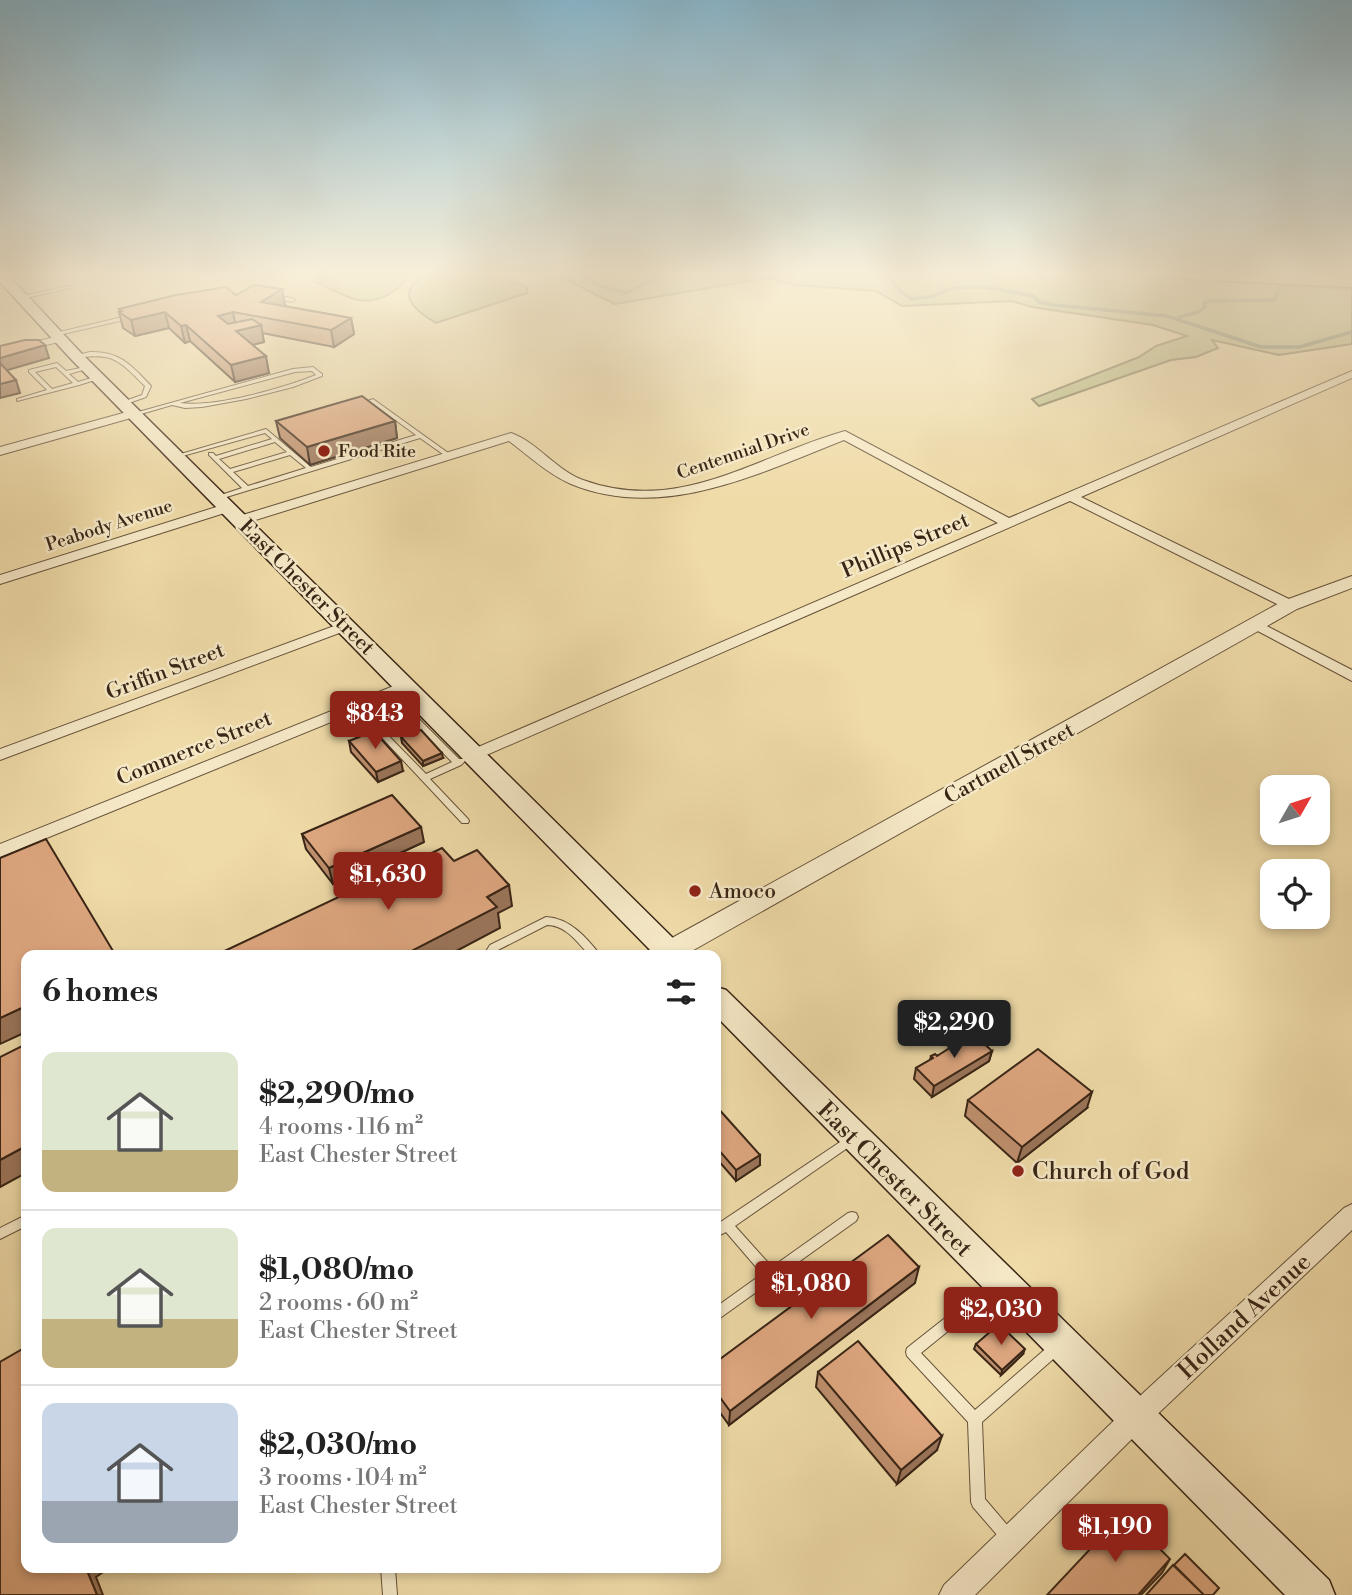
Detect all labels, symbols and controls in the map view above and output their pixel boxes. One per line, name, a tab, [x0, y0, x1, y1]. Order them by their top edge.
street label: Centennial Drive	[674, 418, 813, 485]
place label: Food Rite	[338, 440, 416, 463]
marker: Food Rite	[316, 443, 332, 459]
street label: Peabody Avenue	[43, 494, 175, 557]
street label: Phillips Street	[838, 507, 974, 584]
street label: East Chester Street	[233, 514, 380, 661]
street label: Griffin Street	[103, 637, 229, 706]
pin: $843	[334, 692, 416, 751]
text: $843	[346, 700, 404, 728]
street label: Commerce Street	[113, 706, 276, 792]
street label: Cartmell Street	[940, 717, 1080, 810]
north arrow	[1260, 775, 1330, 845]
map controls	[1260, 775, 1330, 929]
pin: $1,630	[331, 852, 445, 912]
button: locate	[1260, 859, 1330, 929]
text: $1,630	[349, 861, 427, 889]
place label: Amoco	[708, 879, 776, 905]
marker: Amoco	[687, 883, 703, 899]
text: 6 homes	[42, 973, 158, 1011]
icon: filters	[662, 973, 700, 1011]
pin: $2,290	[897, 1000, 1011, 1060]
text: $2,290	[914, 1009, 994, 1037]
text: $2,290/mo	[259, 1075, 415, 1113]
icon: home	[98, 1080, 182, 1164]
street label: East Chester Street	[810, 1096, 979, 1264]
text: 4 rooms · 116 m²	[259, 1113, 423, 1141]
text: East Chester Street	[259, 1141, 458, 1169]
place label: Church of God	[1032, 1157, 1190, 1187]
marker: Church of God	[1010, 1163, 1026, 1179]
street label: Holland Avenue	[1172, 1247, 1317, 1386]
text: $1,080/mo	[259, 1251, 414, 1289]
icon: home	[98, 1256, 182, 1340]
pin: $1,080	[754, 1262, 868, 1321]
text: $1,080	[771, 1270, 851, 1298]
pin: $2,030	[944, 1288, 1058, 1347]
text: 2 rooms · 60 m²	[259, 1289, 418, 1317]
text: $2,030	[960, 1296, 1042, 1324]
text: East Chester Street	[259, 1317, 458, 1345]
text: $2,030/mo	[259, 1426, 417, 1464]
icon: home	[98, 1431, 182, 1515]
text: 3 rooms · 104 m²	[259, 1464, 427, 1492]
text: East Chester Street	[259, 1492, 458, 1520]
pin: $1,190	[1058, 1504, 1172, 1564]
text: $1,190	[1078, 1513, 1152, 1541]

